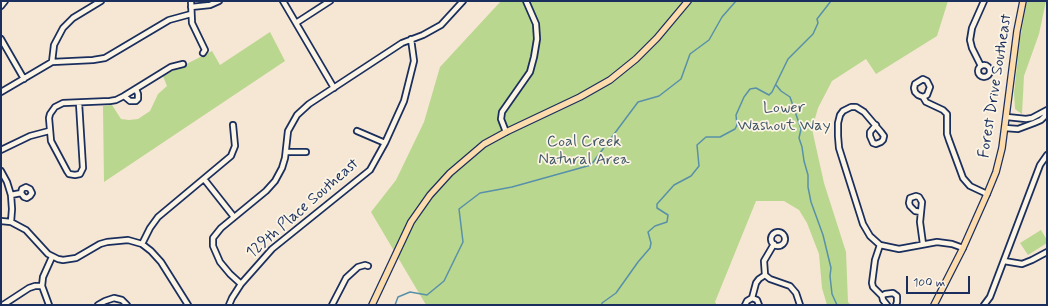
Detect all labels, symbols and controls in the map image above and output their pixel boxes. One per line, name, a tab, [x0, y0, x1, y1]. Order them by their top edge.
street label: Forest Drive Southeast	[975, 13, 1017, 159]
park label: Lower Washout Way	[737, 99, 831, 137]
park label: Coal Creek Natural Area	[538, 133, 630, 171]
street label: 129th Place Southeast	[243, 155, 363, 263]
scale bar	[908, 268, 972, 294]
text: 100 m	[913, 275, 945, 291]

